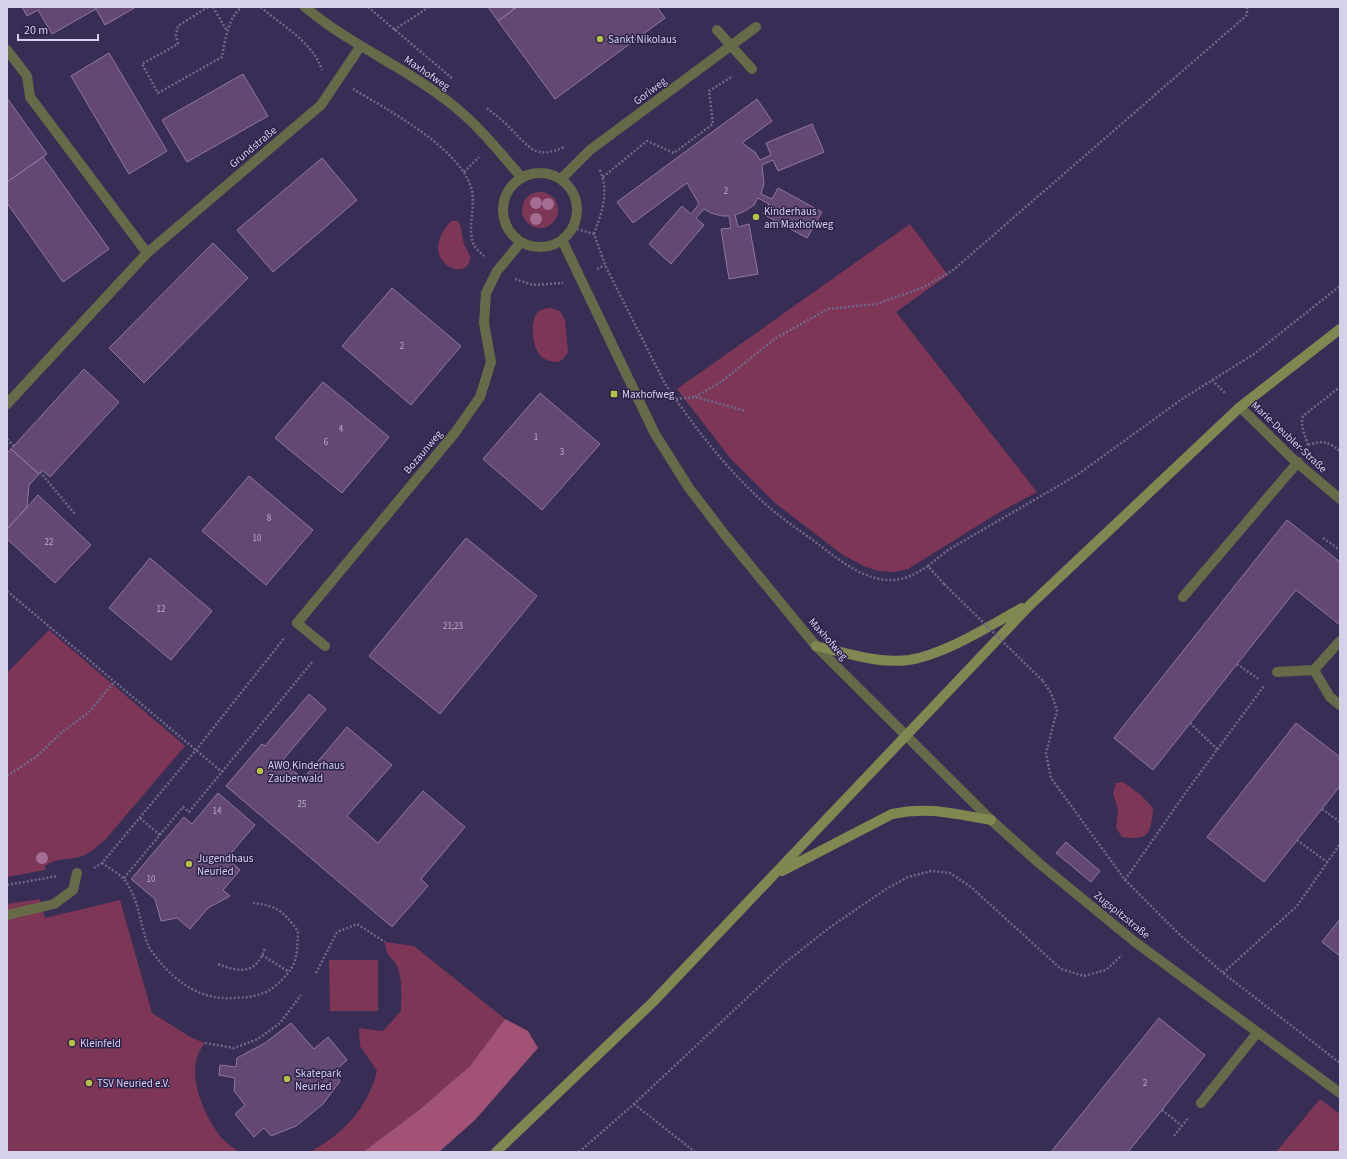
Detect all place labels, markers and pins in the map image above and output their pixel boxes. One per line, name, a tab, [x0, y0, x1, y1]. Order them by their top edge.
place label: Sankt Nikolaus	[608, 32, 677, 47]
marker: Sankt Nikolaus	[595, 34, 605, 44]
place label: Kinderhaus am Maxhofweg	[764, 204, 834, 232]
marker: Kinderhaus am Maxhofweg	[751, 212, 761, 222]
place label: Maxhofweg	[622, 387, 675, 402]
marker: Maxhofweg	[609, 389, 619, 399]
place label: AWO Kinderhaus Zauberwald	[268, 758, 345, 786]
marker: AWO Kinderhaus Zauberwald	[255, 766, 265, 776]
place label: Jugendhaus Neuried	[197, 851, 254, 879]
marker: Jugendhaus Neuried	[184, 859, 194, 869]
place label: Kleinfeld	[80, 1036, 121, 1051]
marker: Kleinfeld	[67, 1038, 77, 1048]
place label: Skatepark Neuried	[295, 1066, 342, 1094]
marker: Skatepark Neuried	[282, 1074, 292, 1084]
place label: TSV Neuried e.V.	[97, 1076, 170, 1091]
marker: TSV Neuried e.V.	[84, 1078, 94, 1088]

